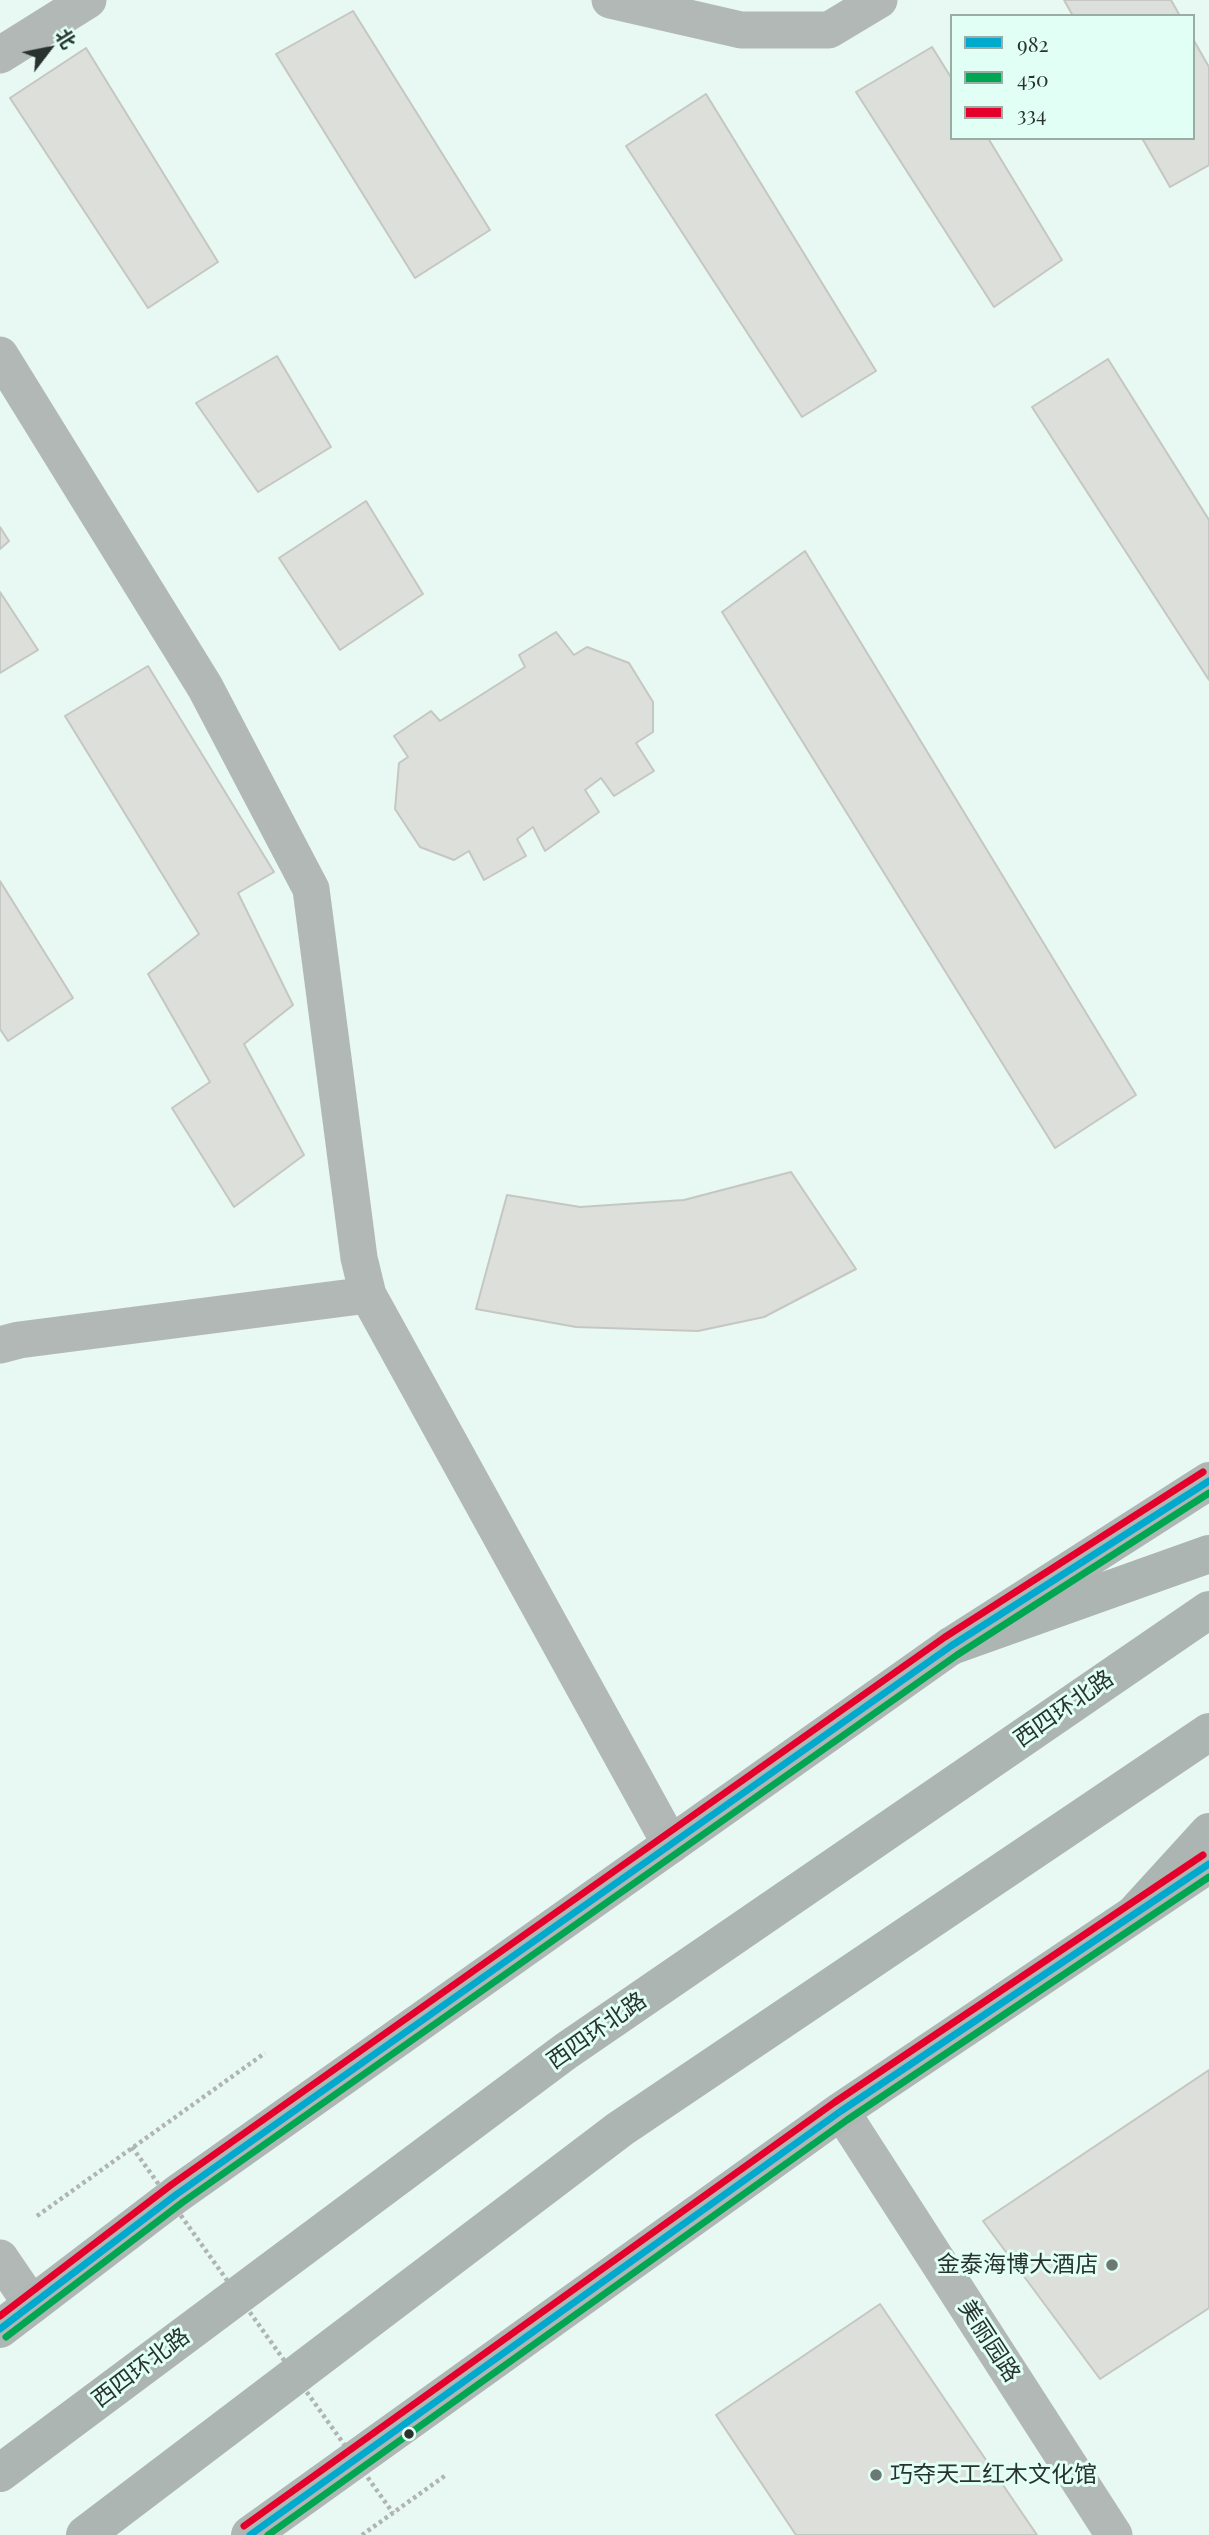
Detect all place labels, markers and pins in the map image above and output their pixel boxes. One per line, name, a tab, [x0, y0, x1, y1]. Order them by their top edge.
place label: 金泰海博大酒店	[937, 2251, 1098, 2279]
marker: 金泰海博大酒店	[1104, 2257, 1120, 2273]
unlabelled marker	[402, 2427, 416, 2441]
place label: 巧夺天工红木文化馆	[890, 2461, 1097, 2489]
marker: 巧夺天工红木文化馆	[868, 2467, 884, 2483]

